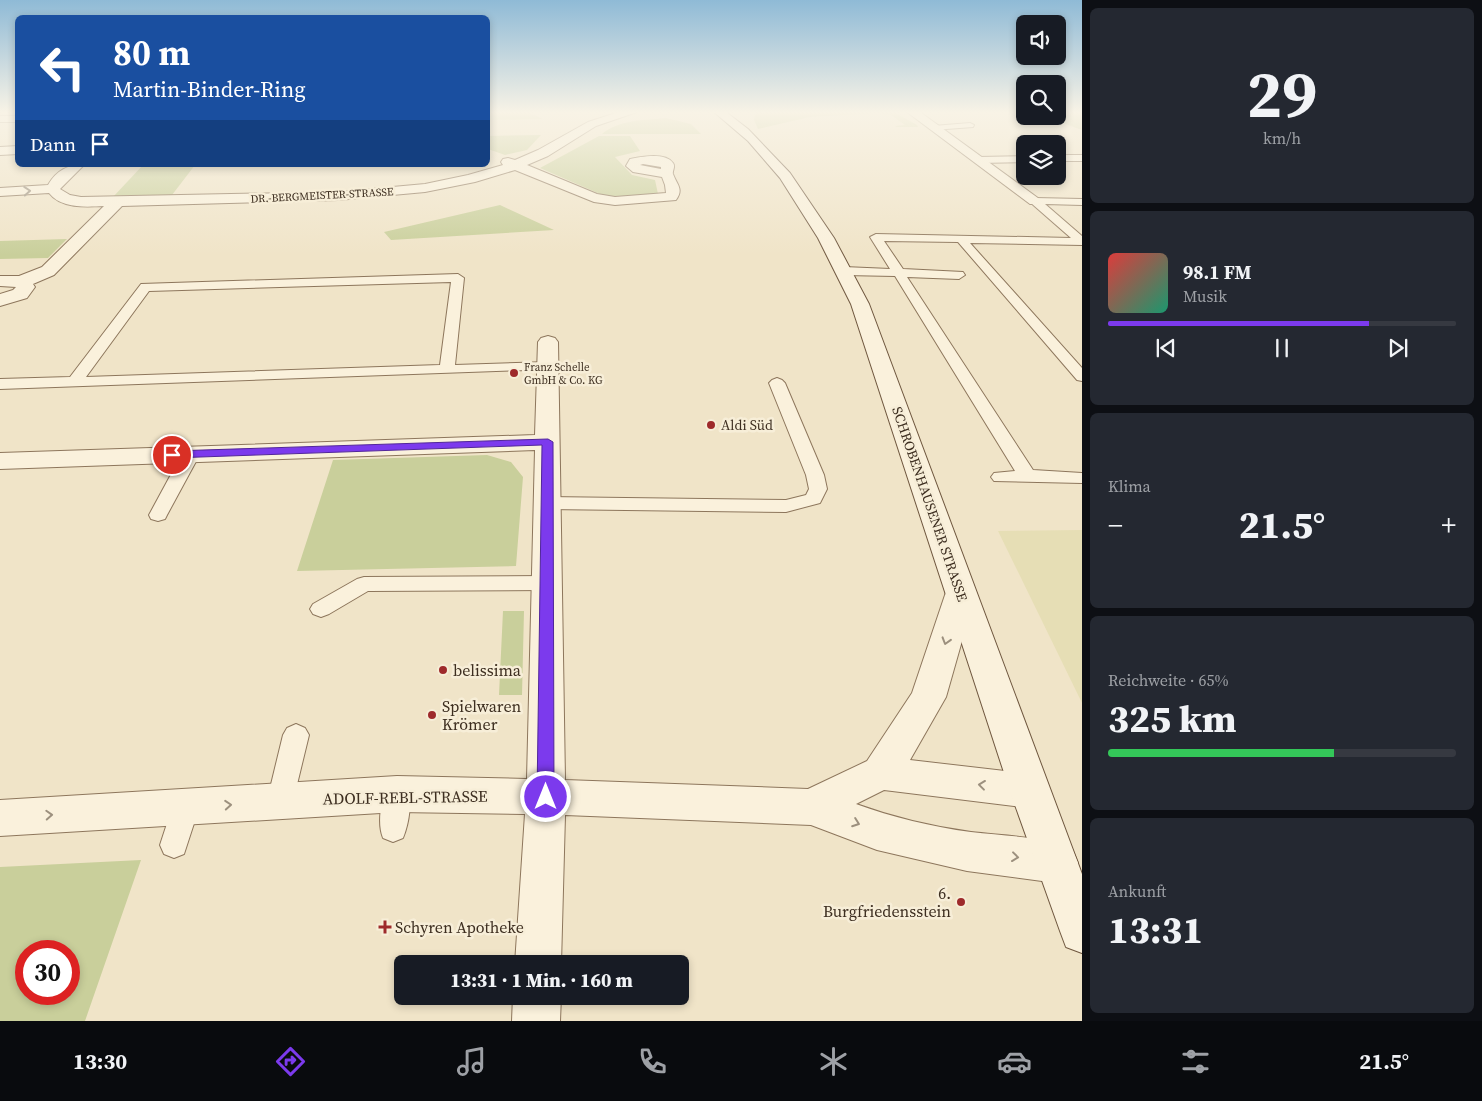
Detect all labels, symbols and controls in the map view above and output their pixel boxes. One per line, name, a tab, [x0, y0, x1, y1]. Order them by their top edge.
map controls	[1016, 15, 1066, 185]
button: sound	[1016, 15, 1066, 65]
text: 80 m	[113, 29, 190, 77]
icon: left	[30, 35, 95, 100]
text: 29	[1247, 50, 1317, 139]
text: Martin-Binder-Ring	[113, 74, 306, 104]
button: search	[1016, 75, 1066, 125]
text: km/h	[1263, 127, 1301, 149]
icon: arrive	[86, 130, 114, 158]
text: Dann	[30, 131, 76, 157]
button: layers	[1016, 135, 1066, 185]
street label: DR.-BERGMEISTER-STRASSE	[250, 184, 394, 207]
one-way arrow	[23, 186, 31, 197]
text: 98.1 FM	[1183, 259, 1252, 285]
text: Musik	[1183, 285, 1227, 307]
icon: previous	[1152, 334, 1180, 362]
icon: pause	[1268, 334, 1296, 362]
icon: next	[1384, 334, 1412, 362]
place label: Franz Schelle GmbH & Co. KG	[524, 360, 603, 388]
marker: Franz Schelle GmbH & Co. KG	[508, 367, 520, 379]
street label: SCHROBENHAUSENER STRASSE	[887, 404, 973, 604]
place label: Aldi Süd	[721, 415, 773, 435]
marker: Aldi Süd	[705, 419, 717, 431]
pin	[151, 434, 193, 476]
icon: arrive	[158, 441, 186, 469]
text: Klima	[1108, 475, 1151, 497]
text: 21.5°	[1239, 499, 1325, 551]
text: −	[1108, 506, 1123, 544]
text: +	[1441, 506, 1456, 544]
one-way arrow	[941, 636, 951, 645]
place label: belissima	[453, 659, 522, 681]
marker: belissima	[437, 664, 449, 676]
text: Reichweite · 65%	[1108, 669, 1228, 691]
text: 325 km	[1108, 693, 1236, 745]
place label: Spielwaren Krömer	[442, 695, 522, 735]
marker: Spielwaren Krömer	[426, 709, 438, 721]
position arrow	[519, 770, 571, 822]
one-way arrow	[977, 780, 985, 791]
street label: ADOLF-REBL-STRASSE	[322, 785, 488, 809]
one-way arrow	[225, 799, 233, 810]
one-way arrow	[45, 810, 53, 821]
one-way arrow	[852, 817, 860, 827]
one-way arrow	[1011, 851, 1019, 862]
text: Ankunft	[1108, 880, 1166, 902]
place label: 6. Burgfriedensstein	[823, 882, 951, 922]
marker: 6. Burgfriedensstein	[955, 896, 967, 908]
text: 13:31	[1108, 904, 1203, 956]
place label: Schyren Apotheke	[395, 916, 524, 938]
marker: Schyren Apotheke	[379, 921, 391, 933]
speed limit sign: 30	[15, 940, 80, 1005]
text: 13:31 · 1 Min. · 160 m	[450, 967, 633, 993]
icon: directions	[273, 1044, 308, 1079]
icon: music	[454, 1044, 489, 1079]
icon: phone	[635, 1044, 670, 1079]
icon: climate	[816, 1044, 851, 1079]
icon: car	[997, 1044, 1032, 1079]
icon: filters	[1178, 1044, 1213, 1079]
text: 13:30	[73, 1046, 127, 1076]
text: 21.5°	[1359, 1046, 1409, 1076]

